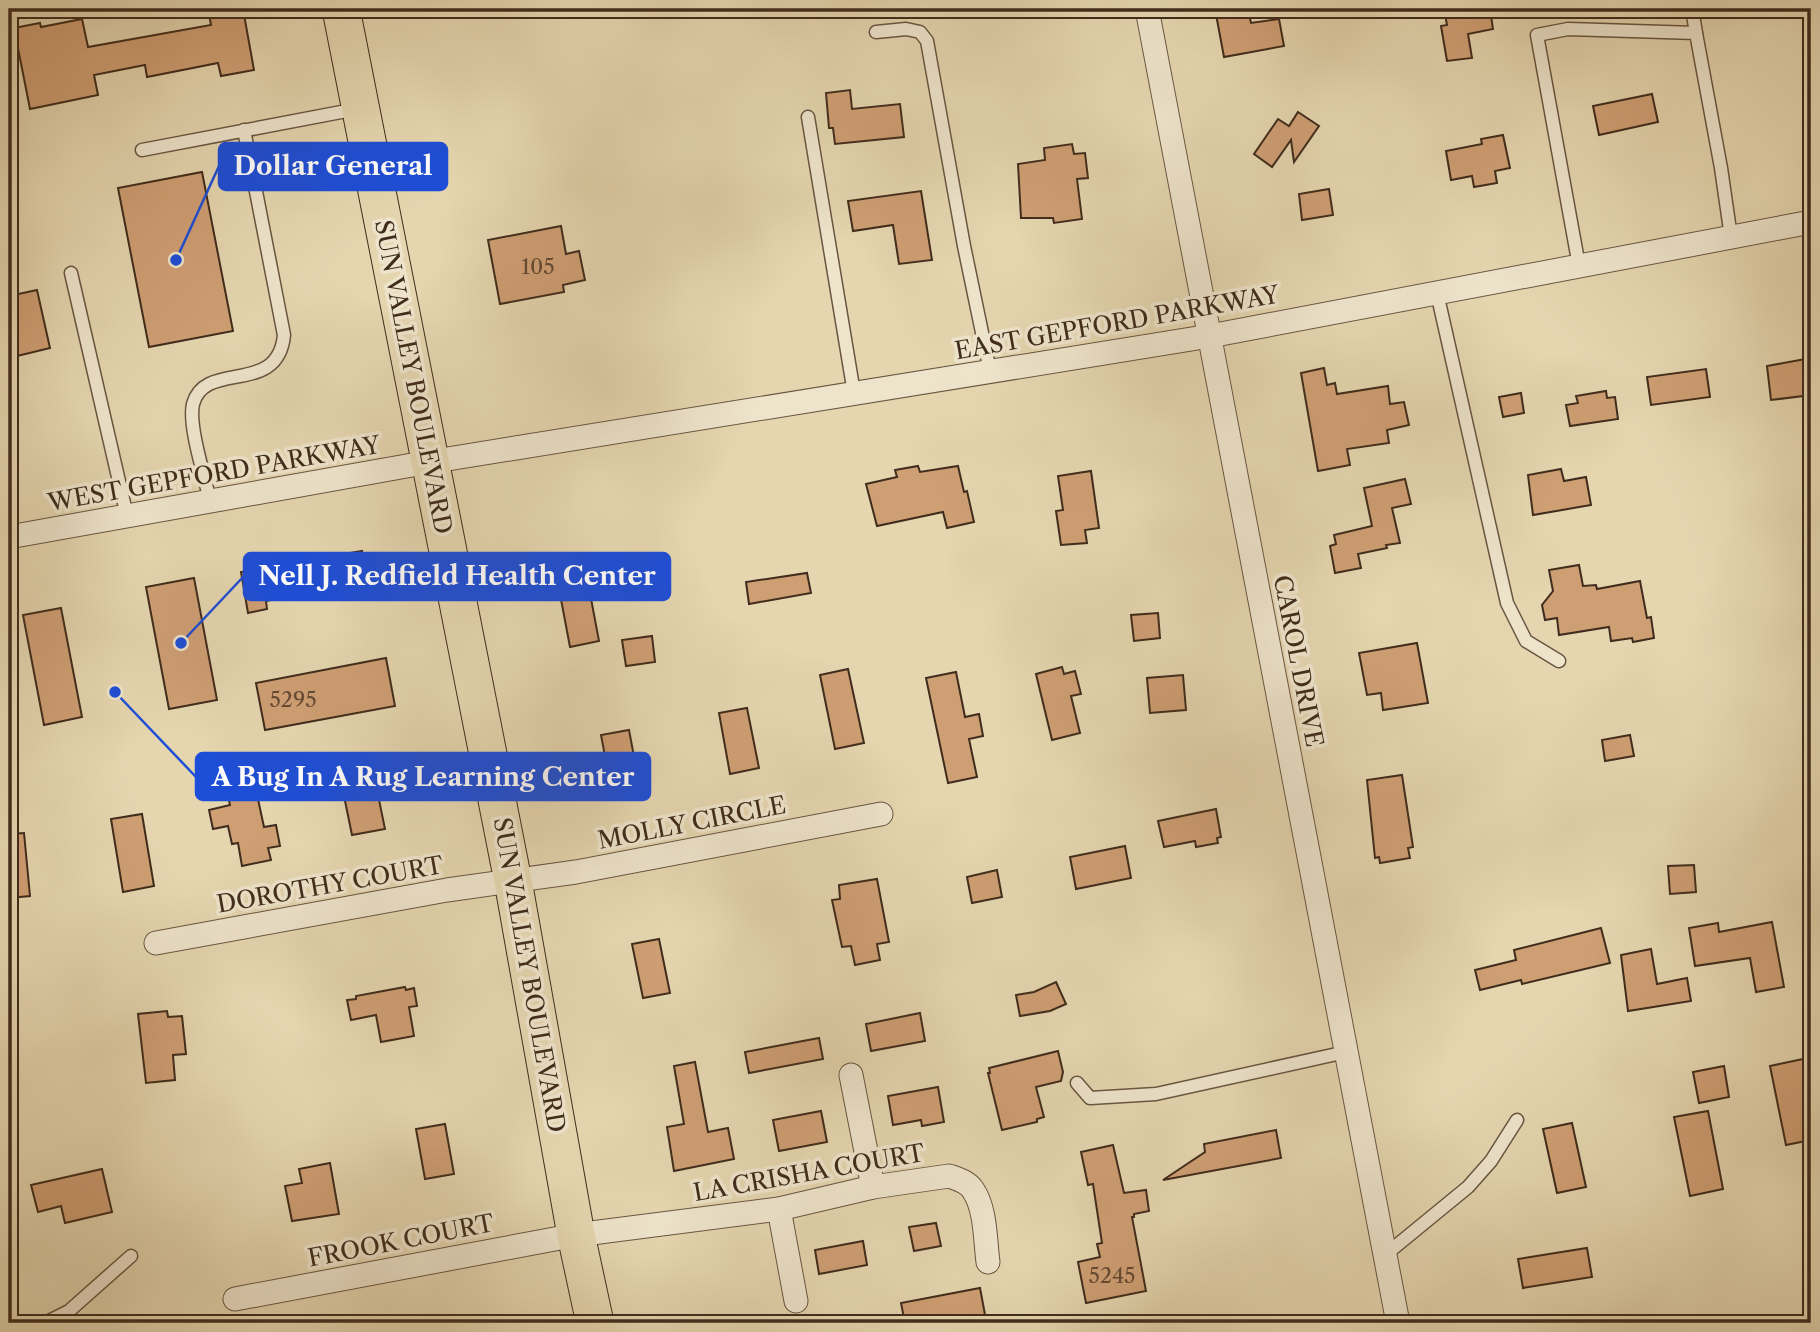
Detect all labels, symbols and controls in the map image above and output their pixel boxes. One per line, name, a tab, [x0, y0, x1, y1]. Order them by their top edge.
callout: Dollar General	[219, 143, 447, 190]
text: Dollar General	[233, 150, 433, 182]
street label: SUN VALLEY BOULEVARD	[369, 217, 458, 536]
house number: 105	[521, 254, 555, 279]
street label: EAST GEPFORD PARKWAY	[953, 280, 1282, 365]
street label: WEST GEPFORD PARKWAY	[44, 430, 383, 517]
callout: Nell J. Redfield Health Center	[244, 553, 670, 600]
text: Nell J. Redfield Health Center	[258, 560, 656, 592]
street label: CAROL DRIVE	[1268, 573, 1329, 749]
house number: 5295	[269, 687, 317, 712]
callout: A Bug In A Rug Learning Center	[196, 753, 650, 800]
text: A Bug In A Rug Learning Center	[210, 761, 635, 793]
street label: MOLLY CIRCLE	[595, 790, 789, 855]
street label: SUN VALLEY BOULEVARD	[487, 815, 572, 1135]
street label: DOROTHY COURT	[215, 850, 445, 919]
street label: LA CRISHA COURT	[691, 1138, 927, 1207]
street label: FROOK COURT	[305, 1208, 496, 1273]
house number: 5245	[1088, 1263, 1136, 1288]

